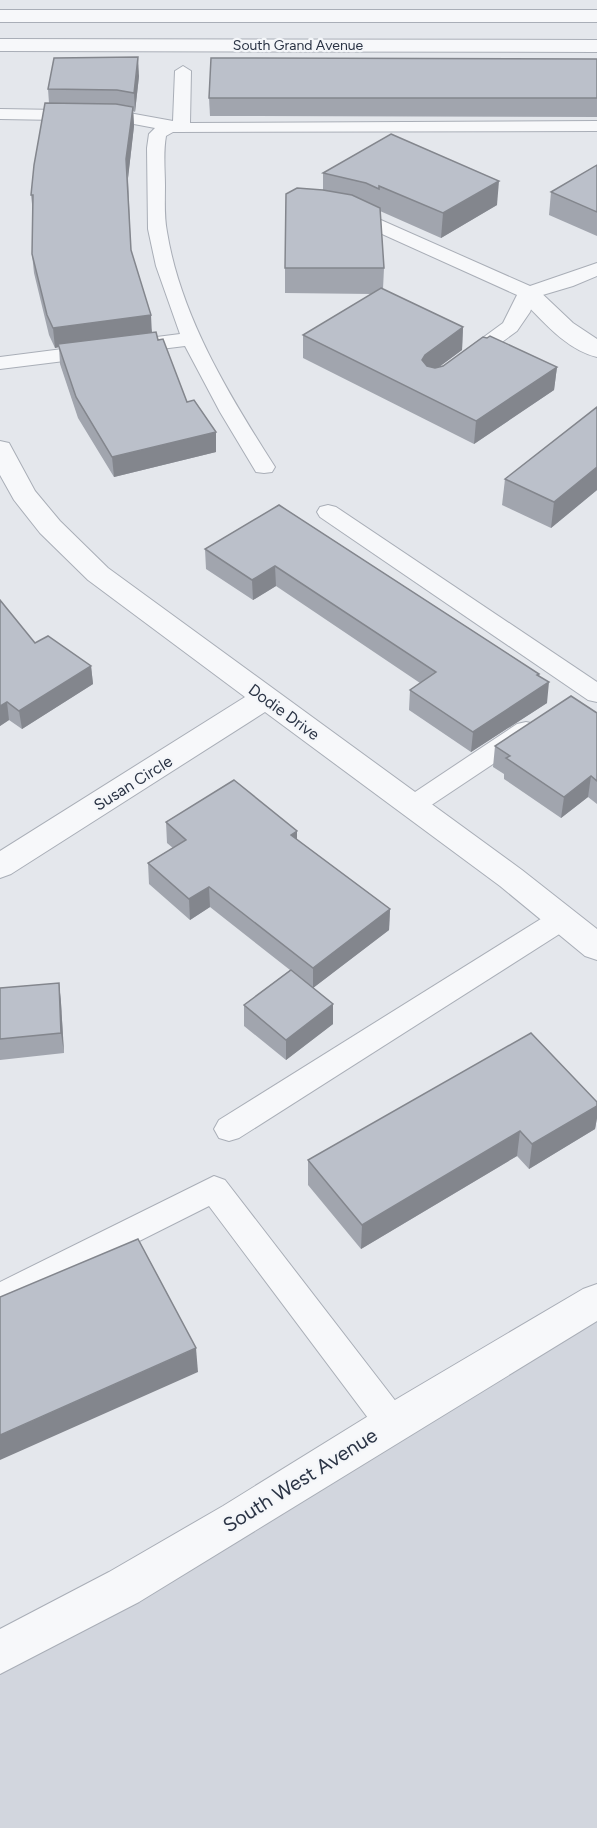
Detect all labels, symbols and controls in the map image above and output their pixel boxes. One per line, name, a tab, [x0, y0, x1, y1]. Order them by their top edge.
street label: South Grand Avenue	[233, 37, 364, 54]
street label: Dodie Drive	[245, 680, 323, 744]
street label: Susan Circle	[90, 751, 176, 815]
street label: South West Avenue	[218, 1423, 382, 1537]

